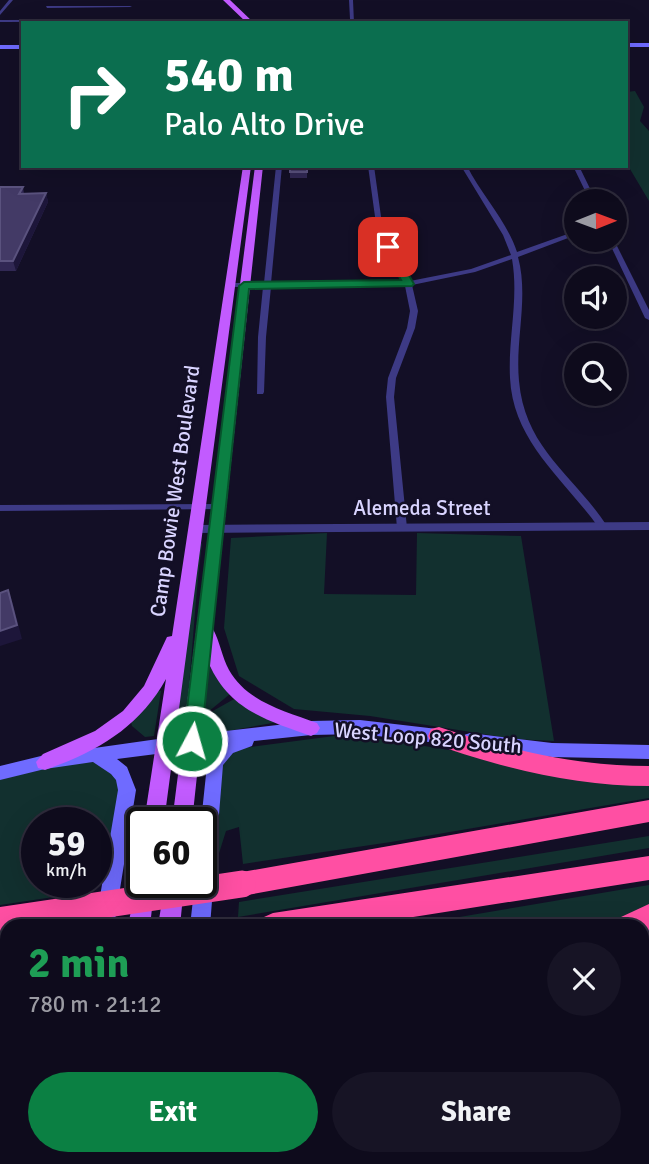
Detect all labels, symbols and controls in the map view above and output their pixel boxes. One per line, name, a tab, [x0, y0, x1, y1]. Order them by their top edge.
text: 540 m	[164, 45, 294, 105]
icon: right	[49, 49, 140, 140]
text: Palo Alto Drive	[164, 105, 365, 144]
north arrow	[564, 189, 626, 252]
map controls	[564, 189, 627, 406]
pin	[358, 217, 418, 277]
icon: arrive	[369, 228, 407, 266]
button: sound	[564, 266, 627, 329]
button: search	[564, 343, 627, 406]
street label: Camp Bowie West Boulevard	[144, 363, 206, 619]
street label: Alemeda Street	[353, 495, 491, 521]
position arrow	[155, 704, 229, 778]
street label: West Loop 820 South	[333, 717, 523, 759]
speed limit sign: 60	[126, 807, 217, 898]
text: 59	[48, 822, 85, 865]
text: km/h	[46, 859, 87, 881]
text: 2 min	[28, 938, 129, 989]
button: close	[547, 942, 621, 1016]
text: 780 m · 21:12	[28, 990, 162, 1019]
button: Exit	[28, 1072, 318, 1152]
button: Share	[332, 1072, 621, 1152]

